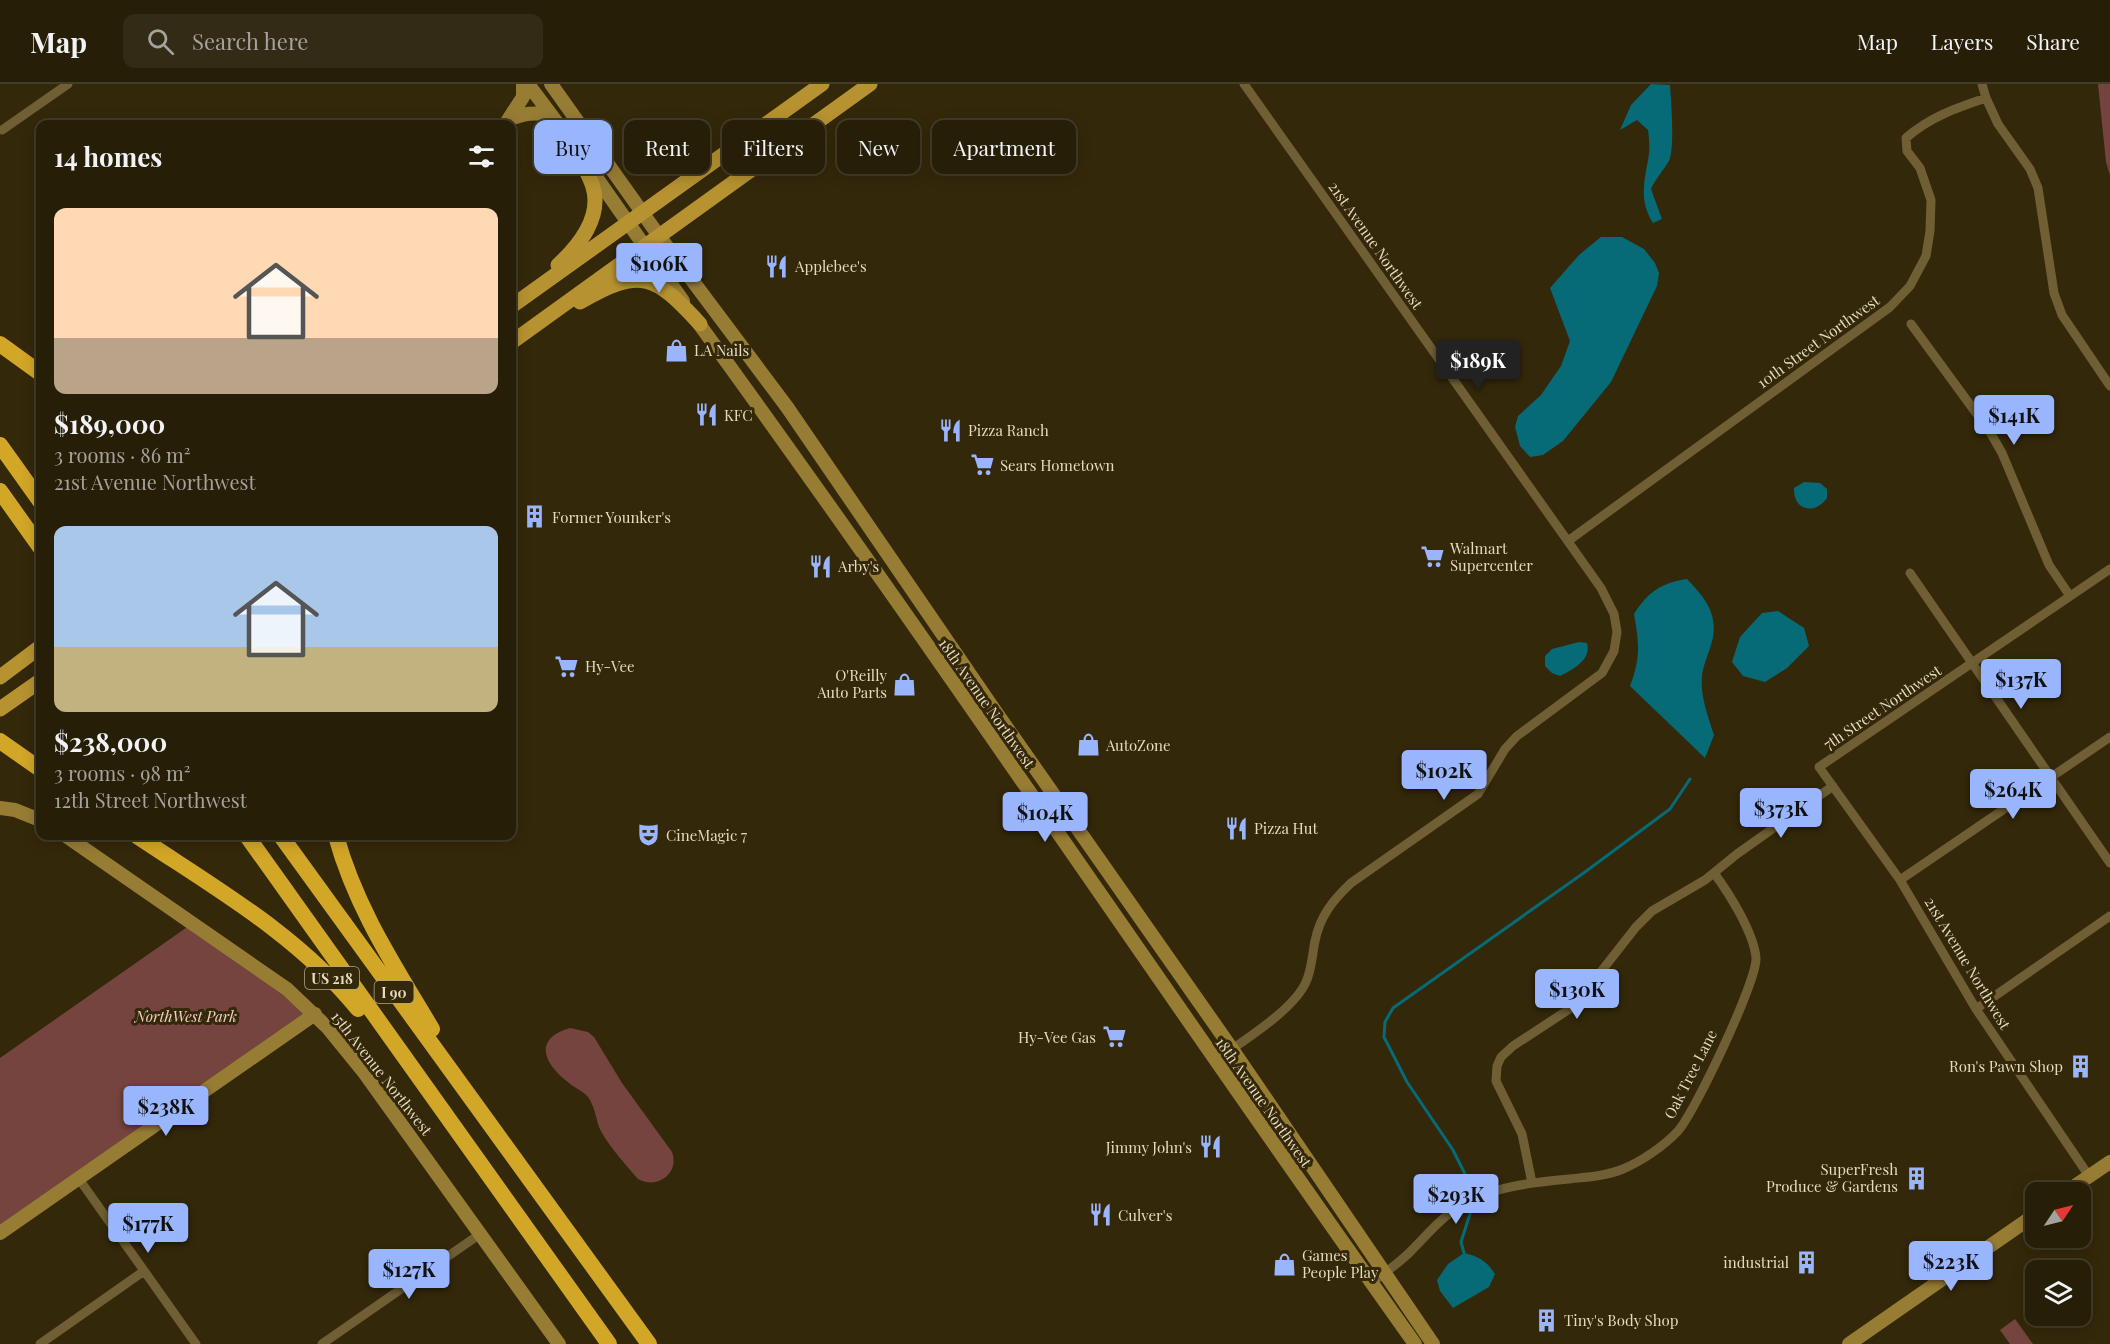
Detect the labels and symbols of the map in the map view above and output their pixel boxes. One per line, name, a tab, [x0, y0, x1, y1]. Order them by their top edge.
street label: 21st Avenue Northwest	[1324, 177, 1428, 313]
pin: $106K	[617, 243, 701, 294]
restaurant icon: Applebee's	[764, 253, 790, 279]
place label: Applebee's	[794, 256, 867, 276]
street label: 10th Street Northwest	[1753, 289, 1884, 392]
shop icon: LA Nails	[663, 337, 689, 363]
place label: LA Nails	[694, 340, 749, 360]
pin: $189K	[1436, 340, 1520, 391]
pin: $141K	[1972, 395, 2056, 446]
restaurant icon: KFC	[693, 402, 719, 428]
place label: KFC	[724, 405, 753, 425]
restaurant icon: Pizza Ranch	[937, 417, 963, 443]
place label: Pizza Ranch	[968, 420, 1049, 440]
supermarket icon: Sears Hometown	[969, 452, 995, 478]
place label: Sears Hometown	[1000, 455, 1114, 475]
building icon: Former Younker's	[521, 504, 547, 530]
place label: Former Younker's	[552, 507, 671, 527]
place label: Walmart Supercenter	[1449, 538, 1533, 575]
supermarket icon: Walmart Supercenter	[1419, 544, 1445, 570]
restaurant icon: Arby's	[807, 553, 833, 579]
place label: Arby's	[837, 556, 879, 576]
street label: 18th Avenue Northwest	[935, 634, 1040, 772]
supermarket icon: Hy-Vee	[554, 653, 580, 679]
place label: Hy-Vee	[585, 656, 635, 676]
pin: $137K	[1979, 659, 2063, 710]
street label: 7th Street Northwest	[1819, 660, 1945, 754]
place label: O'Reilly Auto Parts	[816, 665, 887, 702]
shop icon: O'Reilly Auto Parts	[892, 671, 918, 697]
shop icon: AutoZone	[1075, 732, 1101, 758]
place label: AutoZone	[1105, 735, 1171, 755]
pin: $102K	[1402, 750, 1486, 801]
pin: $264K	[1971, 769, 2055, 820]
pin: $373K	[1739, 788, 1823, 839]
pin: $104K	[1003, 792, 1087, 843]
restaurant icon: Pizza Hut	[1223, 815, 1249, 841]
place label: Pizza Hut	[1254, 818, 1318, 838]
theatre icon: CineMagic 7	[635, 822, 661, 848]
place label: CineMagic 7	[666, 825, 747, 845]
street label: 21st Avenue Northwest	[1920, 893, 2016, 1034]
road number: US 218	[305, 967, 359, 989]
pin: $130K	[1535, 969, 1619, 1020]
road number: I 90	[374, 981, 414, 1003]
park label: NorthWest Park	[133, 1006, 237, 1026]
street label: 15th Avenue Northwest	[327, 1007, 437, 1140]
supermarket icon: Hy-Vee Gas	[1101, 1024, 1127, 1050]
street label: Oak Tree Lane	[1659, 1026, 1721, 1122]
place label: Hy-Vee Gas	[1018, 1027, 1096, 1047]
street label: 18th Avenue Northwest	[1212, 1033, 1317, 1171]
building icon: Ron's Pawn Shop	[2068, 1053, 2094, 1079]
place label: Ron's Pawn Shop	[1949, 1056, 2063, 1076]
pin: $238K	[124, 1086, 208, 1137]
restaurant icon: Jimmy John's	[1197, 1134, 1223, 1160]
place label: Jimmy John's	[1105, 1137, 1192, 1157]
place label: SuperFresh Produce & Gardens	[1766, 1159, 1898, 1196]
building icon: SuperFresh Produce & Gardens	[1903, 1165, 1929, 1191]
pin: $293K	[1414, 1174, 1498, 1225]
north arrow	[2025, 1182, 2091, 1248]
restaurant icon: Culver's	[1087, 1202, 1113, 1228]
pin: $177K	[106, 1203, 190, 1254]
place label: Culver's	[1118, 1205, 1172, 1225]
pin: $223K	[1909, 1241, 1993, 1292]
place label: Games People Play	[1302, 1245, 1379, 1282]
pin: $127K	[367, 1249, 451, 1300]
building icon: industrial	[1794, 1249, 1820, 1275]
shop icon: Games People Play	[1271, 1251, 1297, 1277]
place label: industrial	[1723, 1252, 1789, 1272]
building icon: Tiny's Body Shop	[1533, 1307, 1559, 1333]
place label: Tiny's Body Shop	[1564, 1310, 1679, 1330]

